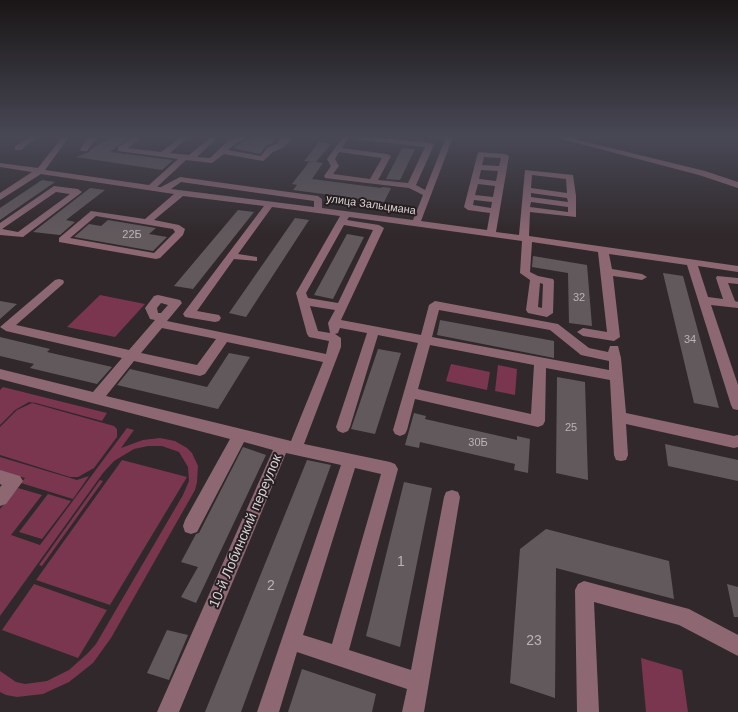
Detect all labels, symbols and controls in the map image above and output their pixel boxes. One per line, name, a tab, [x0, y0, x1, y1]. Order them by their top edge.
street label: улица Зальцмана	[325, 192, 417, 218]
house number: 22Б	[122, 228, 142, 242]
house number: 32	[573, 291, 585, 305]
house number: 34	[684, 333, 696, 347]
house number: 25	[565, 421, 577, 435]
house number: 30Б	[468, 436, 488, 450]
street label: 10-й Лобинский переулок	[206, 452, 286, 610]
house number: 1	[397, 554, 405, 570]
house number: 2	[267, 578, 275, 594]
house number: 23	[526, 633, 542, 649]

